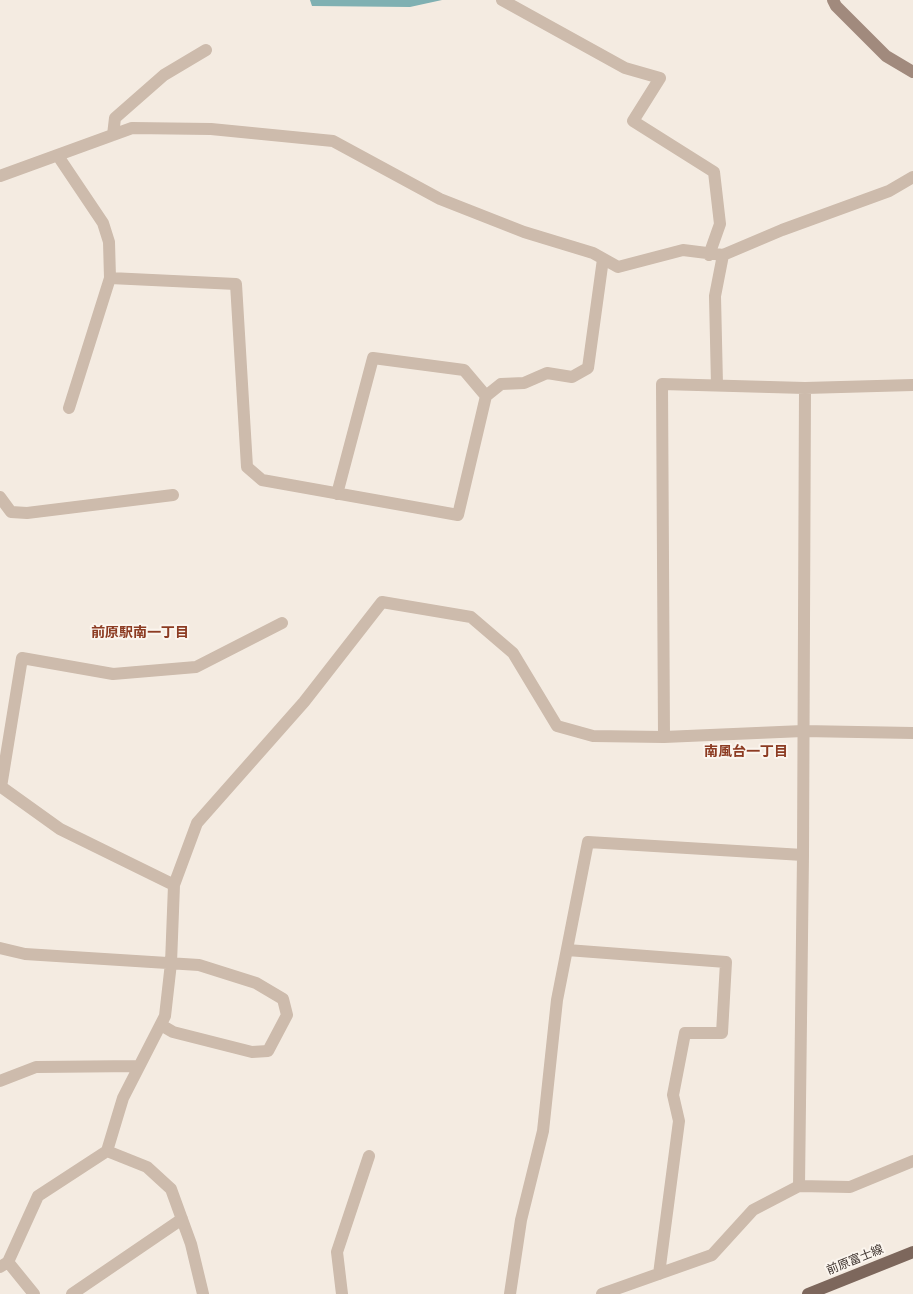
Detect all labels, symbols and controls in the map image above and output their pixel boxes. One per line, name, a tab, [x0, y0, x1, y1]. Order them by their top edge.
district label: 前原駅南一丁目	[91, 625, 189, 641]
district label: 南風台一丁目	[704, 744, 788, 760]
street label: 前原富士線	[824, 1242, 886, 1278]

